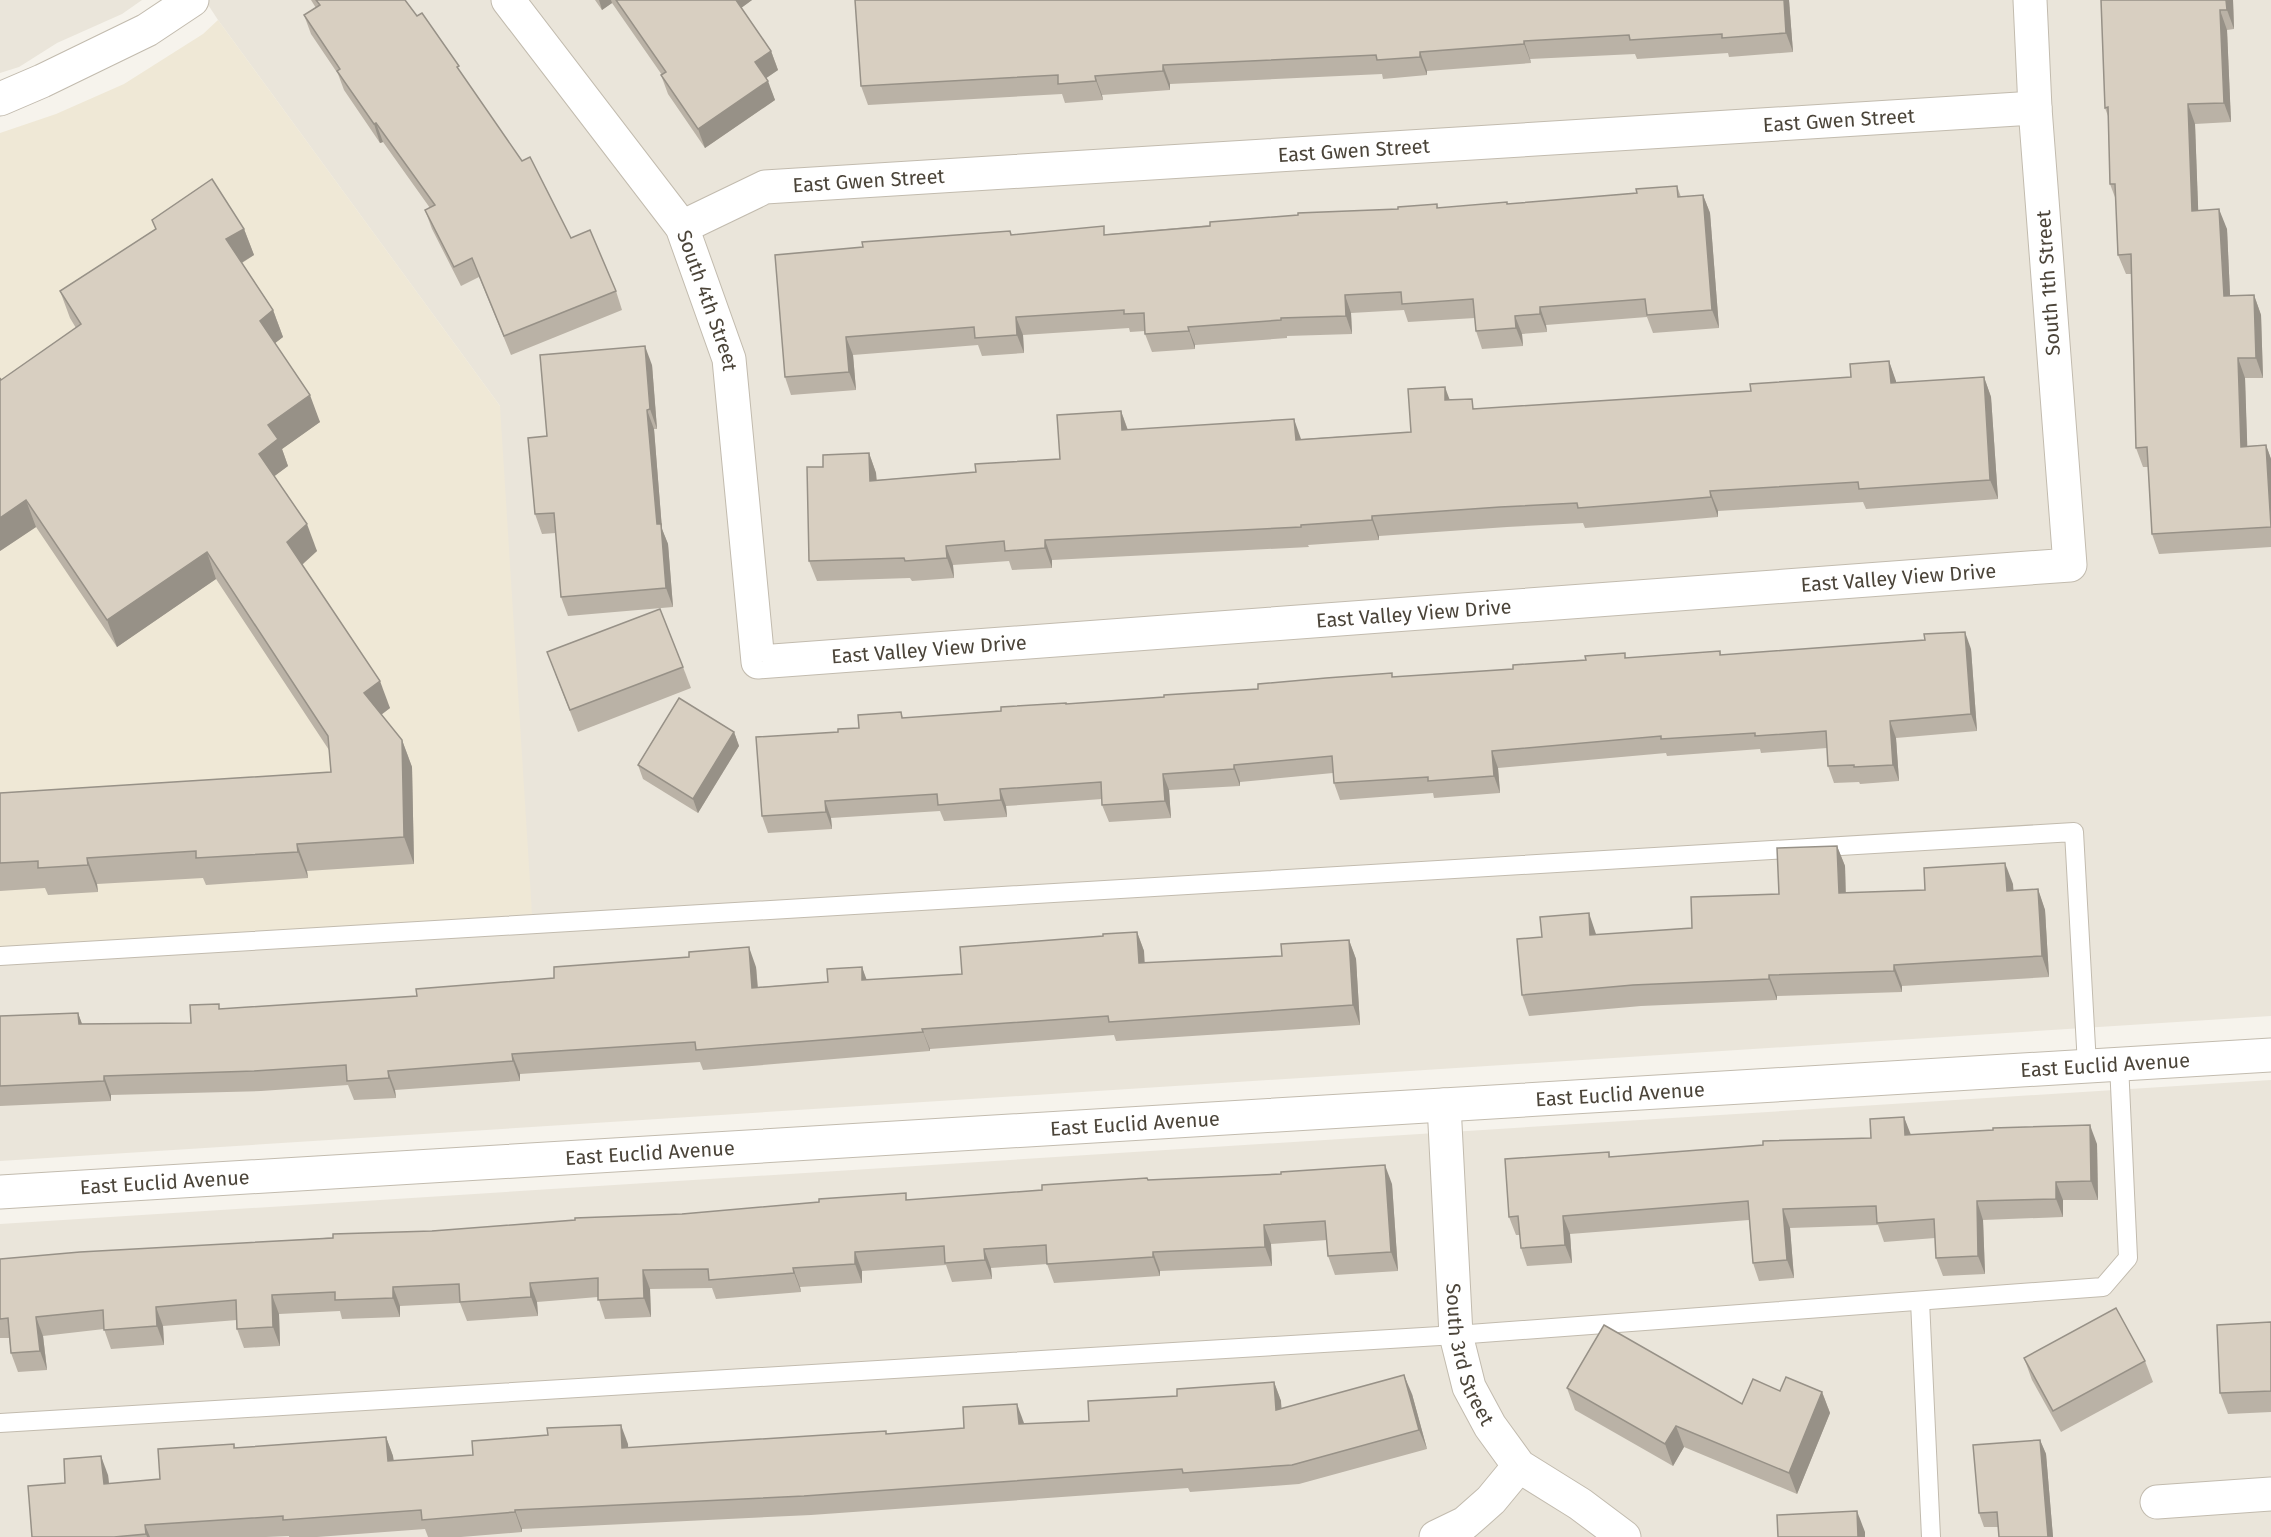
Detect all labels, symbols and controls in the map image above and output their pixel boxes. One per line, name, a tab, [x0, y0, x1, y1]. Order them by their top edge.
street label: East Gwen Street	[1762, 103, 1916, 137]
street label: East Gwen Street	[1277, 134, 1431, 167]
street label: East Gwen Street	[792, 164, 946, 197]
street label: South 1th Street	[2031, 209, 2065, 356]
street label: South 4th Street	[672, 227, 742, 373]
street label: East Valley View Drive	[1800, 558, 1997, 597]
street label: East Valley View Drive	[1315, 594, 1512, 633]
street label: East Valley View Drive	[830, 630, 1028, 669]
street label: East Euclid Avenue	[2020, 1048, 2191, 1082]
street label: East Euclid Avenue	[1535, 1077, 1706, 1111]
street label: East Euclid Avenue	[1049, 1106, 1220, 1141]
street label: East Euclid Avenue	[564, 1136, 735, 1170]
street label: East Euclid Avenue	[79, 1165, 250, 1199]
street label: South 3rd Street	[1441, 1283, 1500, 1430]

